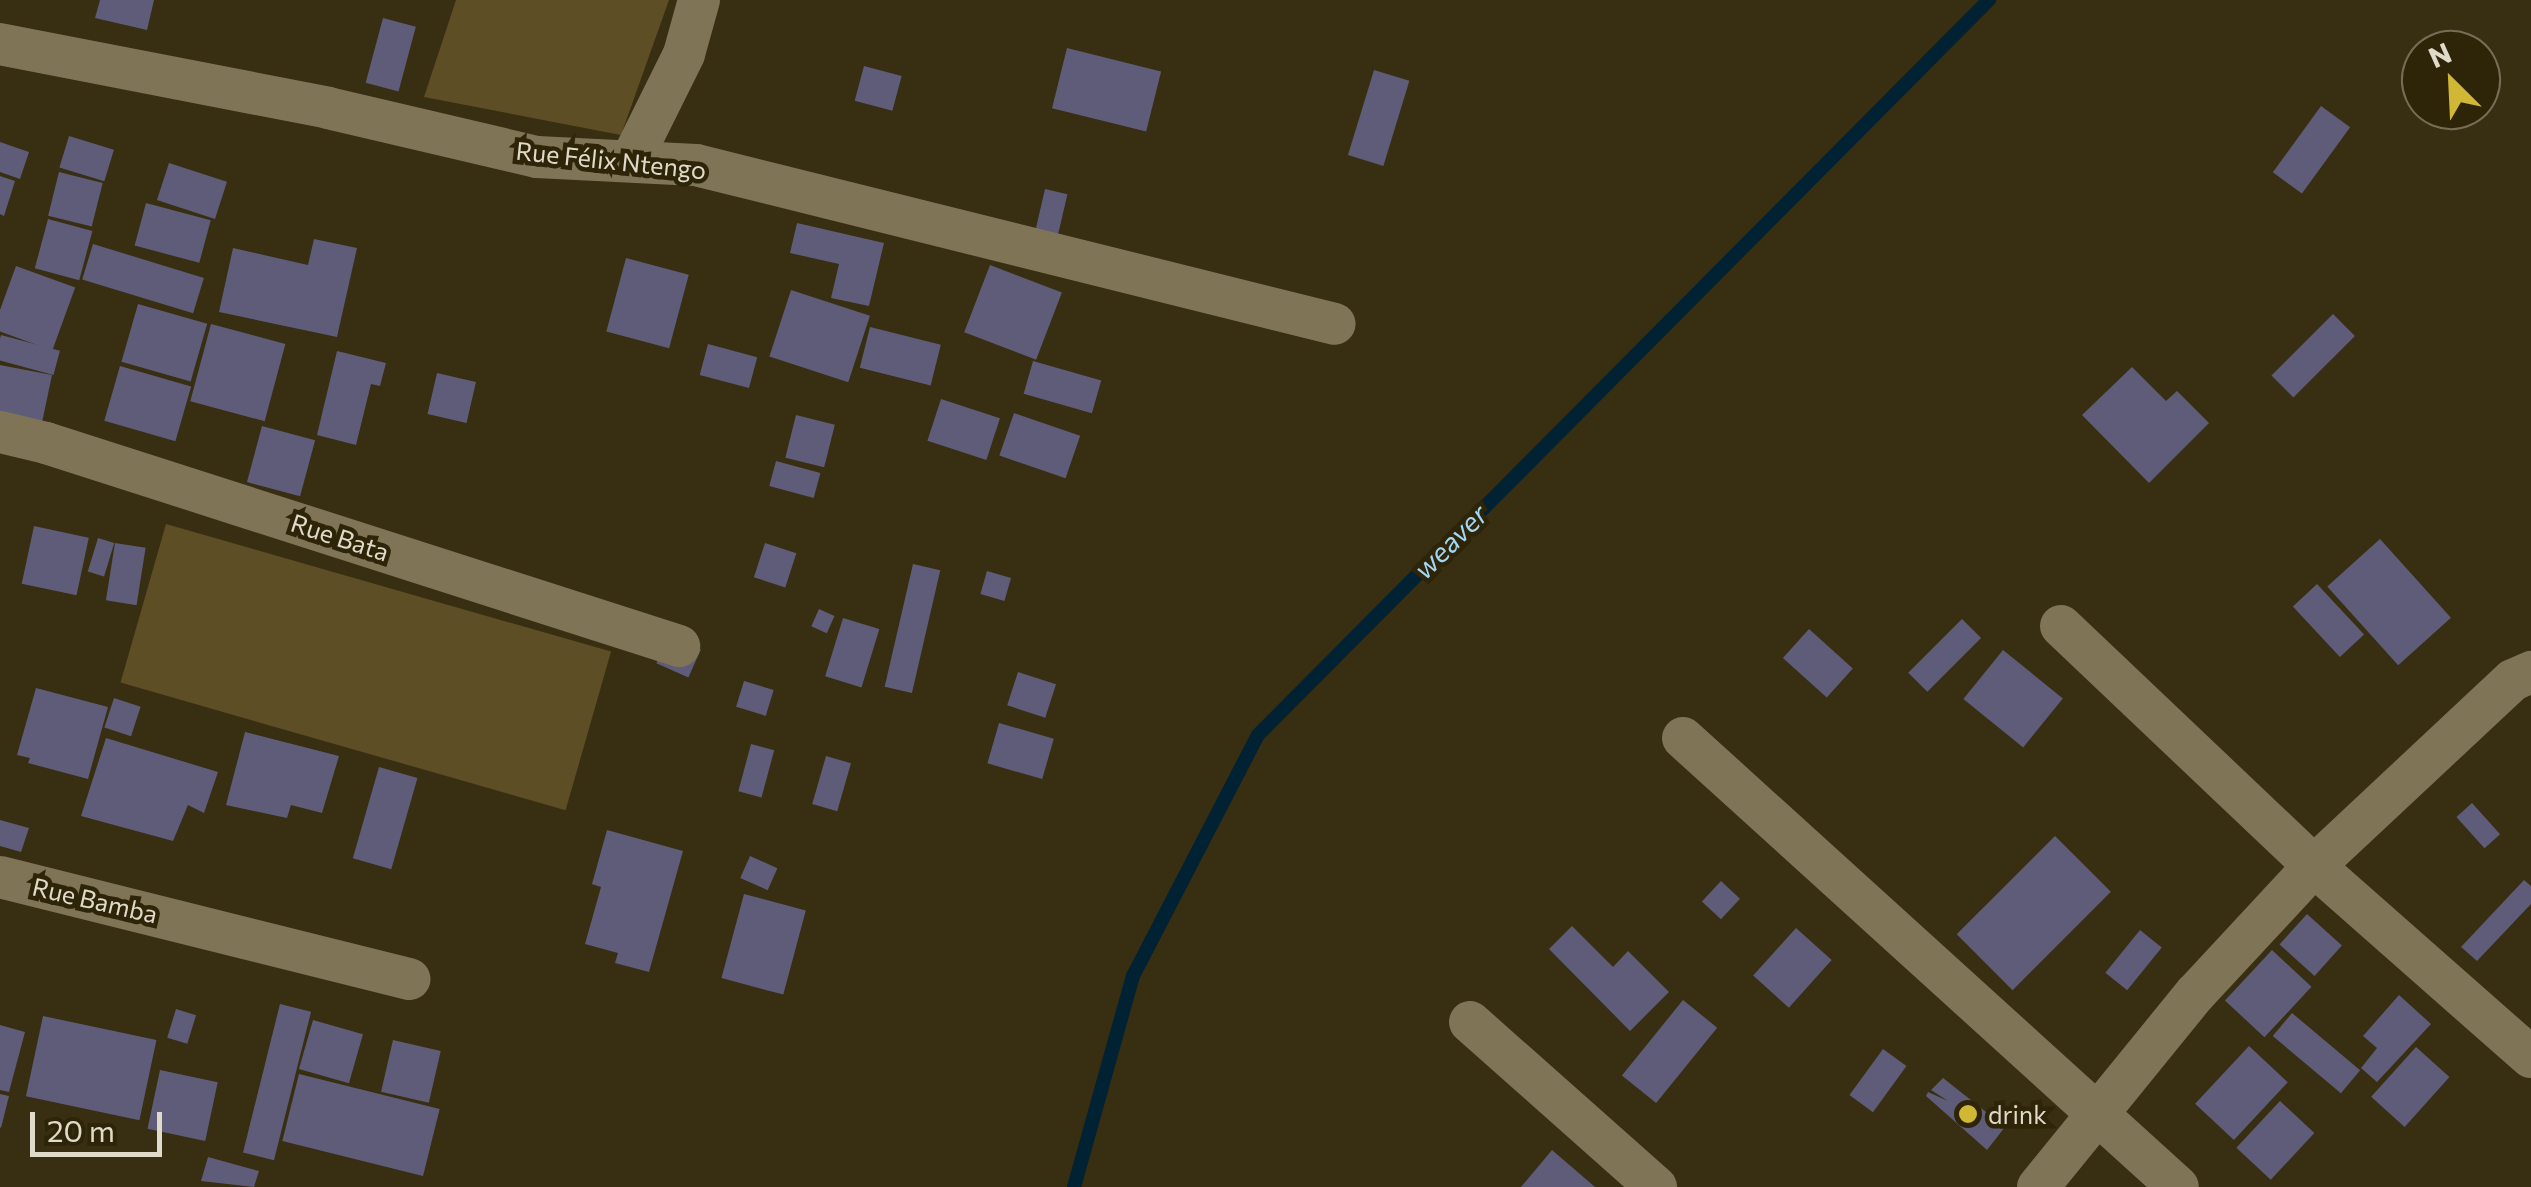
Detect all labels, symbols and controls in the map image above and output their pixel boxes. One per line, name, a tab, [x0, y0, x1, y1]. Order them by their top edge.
north arrow	[2401, 30, 2501, 130]
text: N	[2423, 35, 2456, 74]
street label: Rue Félix Ntengo	[514, 135, 708, 185]
water label: weaver	[1406, 497, 1494, 585]
street label: Rue Bata	[287, 507, 393, 567]
street label: Rue Bamba	[30, 871, 160, 929]
scale bar	[35, 1092, 168, 1154]
place label: drink	[1988, 1099, 2047, 1129]
marker: drink	[1957, 1103, 1979, 1125]
text: 20 m	[47, 1111, 115, 1148]

